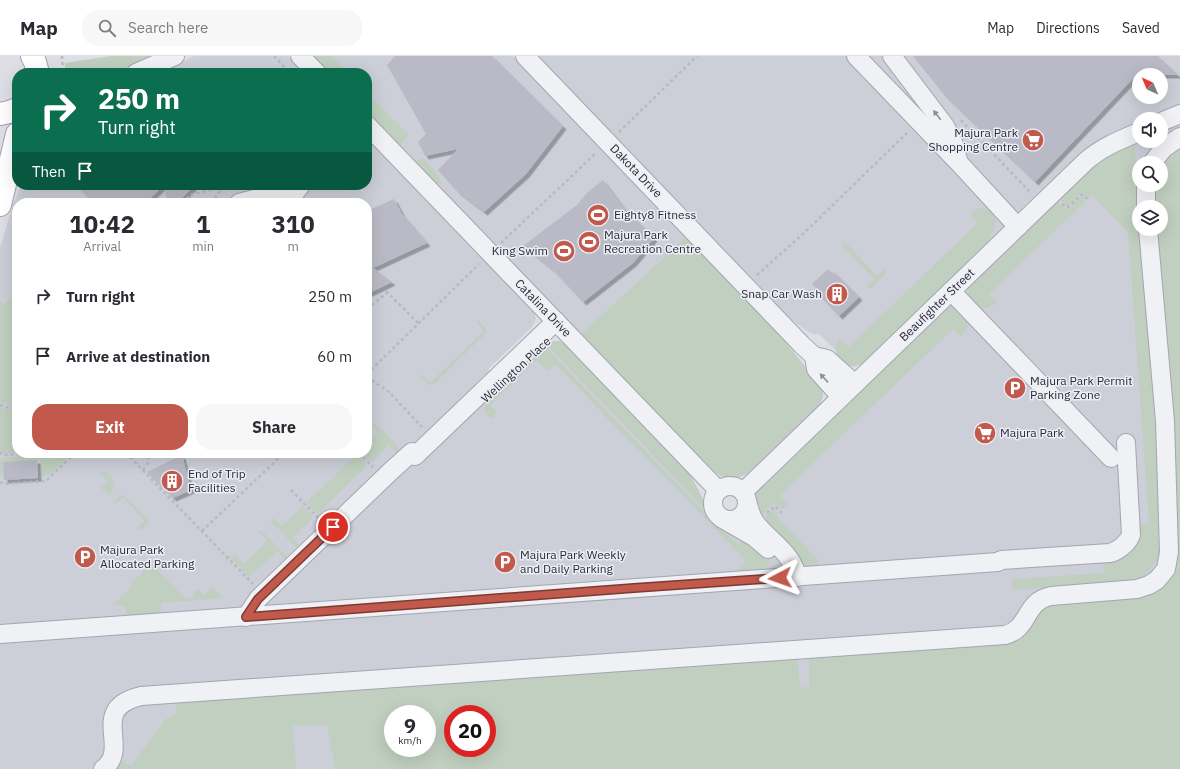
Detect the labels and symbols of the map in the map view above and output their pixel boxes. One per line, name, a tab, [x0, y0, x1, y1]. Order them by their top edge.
north arrow	[1132, 68, 1168, 104]
one-way arrow	[933, 110, 941, 121]
place label: Majura Park Shopping Centre	[929, 125, 1019, 154]
supermarket icon: Majura Park Shopping Centre	[1020, 127, 1046, 153]
street label: Dakota Drive	[607, 141, 666, 201]
sports icon: Eighty8 Fitness	[585, 202, 611, 228]
place label: Eighty8 Fitness	[614, 207, 696, 222]
place label: Majura Park Recreation Centre	[604, 227, 701, 256]
sports icon: Majura Park Recreation Centre	[576, 229, 602, 255]
sports icon: King Swim	[551, 238, 577, 264]
place label: King Swim	[492, 243, 548, 258]
street label: Beaufighter Street	[896, 265, 977, 344]
street label: Catalina Drive	[512, 276, 575, 340]
building icon: Snap Car Wash	[824, 281, 850, 307]
place label: Snap Car Wash	[741, 286, 822, 301]
street label: Wellington Place	[478, 333, 554, 406]
place label: Majura Park Permit Parking Zone	[1030, 373, 1132, 402]
one-way arrow	[820, 374, 829, 383]
parking icon: Majura Park Permit Parking Zone	[1002, 375, 1028, 401]
supermarket icon: Majura Park	[972, 420, 998, 446]
place label: Majura Park	[1000, 425, 1065, 440]
place label: End of Trip Facilities	[188, 466, 246, 495]
building icon: End of Trip Facilities	[159, 468, 185, 494]
pin	[316, 510, 350, 544]
place label: Majura Park Allocated Parking	[100, 542, 195, 571]
parking icon: Majura Park Allocated Parking	[72, 544, 98, 570]
place label: Majura Park Weekly and Daily Parking	[520, 547, 626, 576]
parking icon: Majura Park Weekly and Daily Parking	[492, 549, 518, 575]
position arrow	[759, 557, 801, 599]
speed limit sign: 20	[444, 705, 496, 757]

